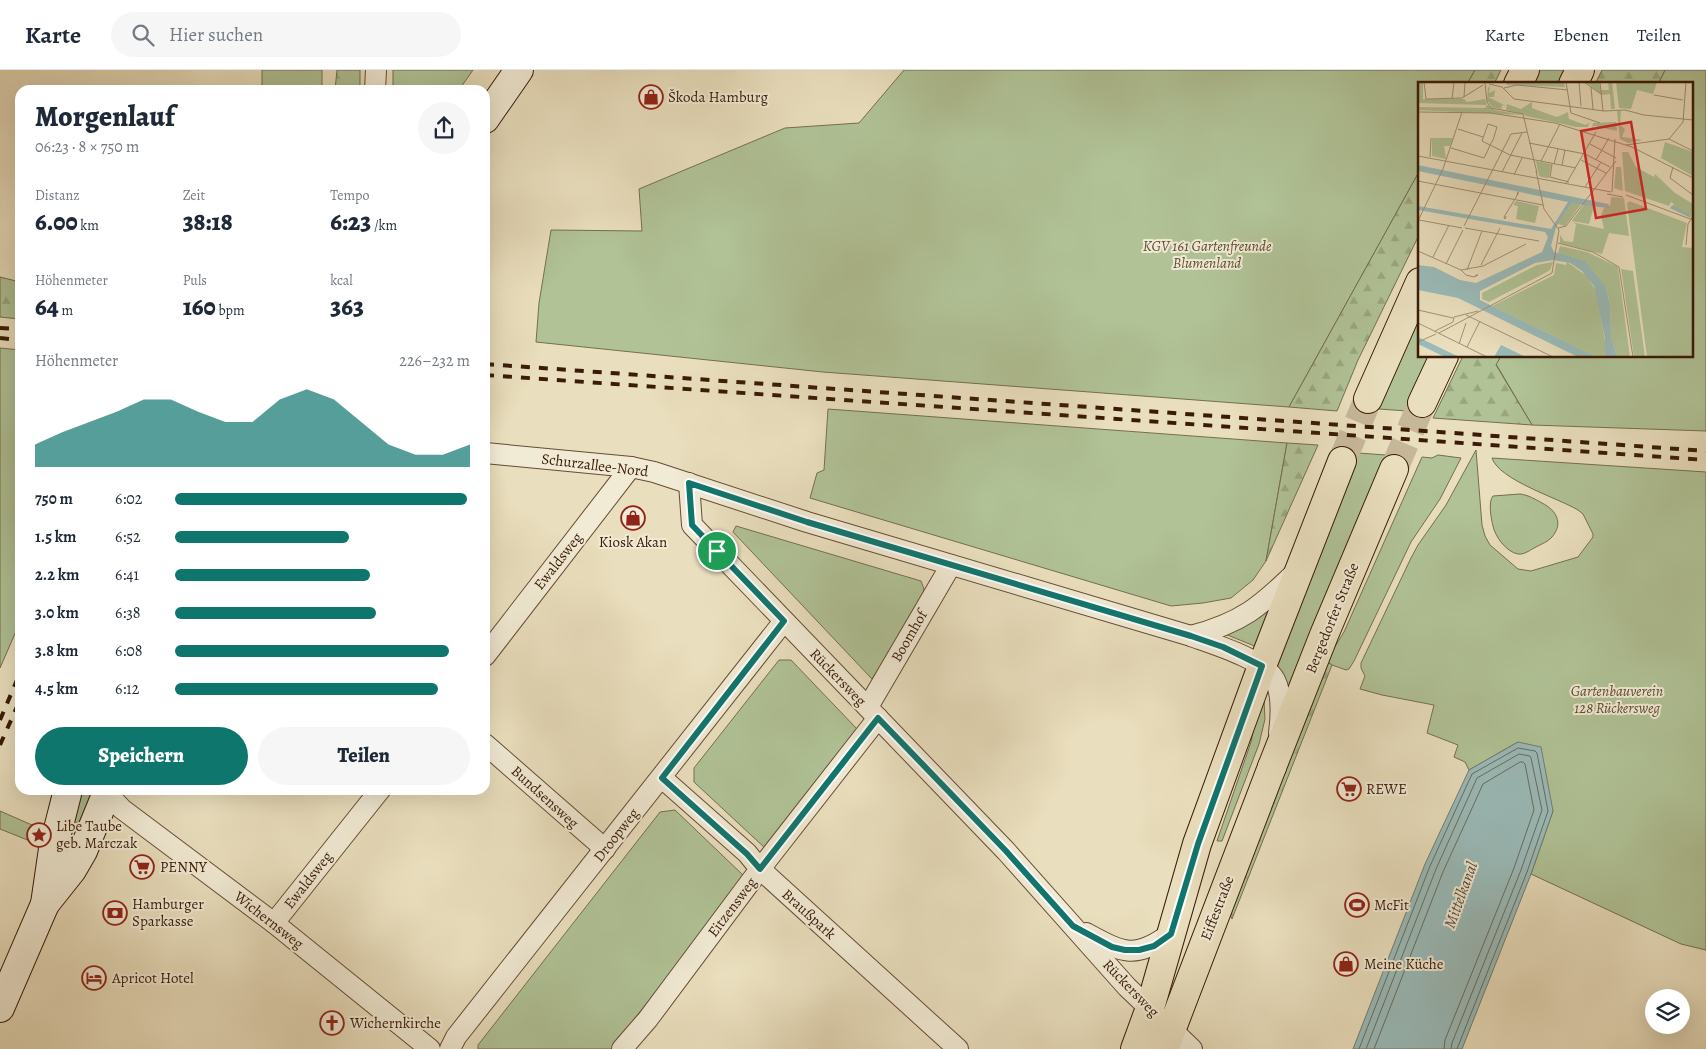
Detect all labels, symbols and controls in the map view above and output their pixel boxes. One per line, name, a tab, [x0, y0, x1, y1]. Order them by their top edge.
search box	[111, 12, 461, 57]
text: Karte	[25, 19, 81, 51]
icon: search	[129, 21, 157, 49]
text: Hier suchen	[169, 22, 263, 48]
text: Karte	[1485, 23, 1525, 47]
text: Ebenen	[1553, 23, 1609, 47]
text: Teilen	[1637, 23, 1681, 47]
inset map	[1418, 82, 1694, 358]
shop icon: Škoda Hamburg	[638, 84, 664, 110]
place label: Škoda Hamburg	[668, 87, 768, 107]
text: Morgenlauf	[35, 98, 175, 136]
button: share	[418, 102, 470, 154]
text: 06:23 · 8 × 750 m	[35, 136, 139, 158]
text: Distanz	[35, 186, 80, 205]
text: Zeit	[183, 186, 205, 205]
text: Tempo	[330, 186, 369, 205]
text: 6.00	[35, 205, 78, 239]
text: 38:18	[183, 205, 233, 239]
text: 6:23	[330, 205, 371, 239]
text: km	[78, 216, 99, 235]
text: /km	[371, 216, 397, 235]
park label: KGV 161 Gartenfreunde Blumenland	[1143, 236, 1272, 273]
text: Höhenmeter	[35, 271, 108, 290]
text: Puls	[183, 271, 207, 290]
text: kcal	[330, 271, 353, 290]
text: 64	[35, 290, 59, 324]
text: 160	[183, 290, 216, 324]
text: 363	[330, 290, 364, 324]
text: m	[59, 301, 73, 320]
text: bpm	[216, 301, 245, 320]
text: Höhenmeter	[35, 350, 118, 372]
text: 226–232 m	[399, 350, 470, 372]
street label: Schurzallee-Nord	[540, 449, 650, 482]
text: 750 m	[35, 488, 73, 510]
text: 6:02	[115, 488, 142, 510]
shop icon: Kiosk Akan	[620, 505, 646, 531]
text: 1.5 km	[35, 526, 76, 548]
text: 6:52	[115, 526, 141, 548]
street label: Ewaldsweg	[529, 528, 587, 594]
pin	[696, 530, 738, 572]
place label: Kiosk Akan	[599, 532, 667, 552]
icon: arrive	[703, 537, 731, 565]
street label: Bergedorfer Straße	[1301, 559, 1363, 676]
text: 2.2 km	[35, 564, 79, 586]
text: 6:41	[115, 564, 139, 586]
text: 3.0 km	[35, 602, 79, 624]
text: 6:38	[115, 602, 141, 624]
street label: Boomhof	[886, 605, 933, 666]
text: 3.8 km	[35, 640, 78, 662]
text: 6:08	[115, 640, 143, 662]
street label: Rückersweg	[805, 644, 871, 711]
text: 4.5 km	[35, 678, 78, 700]
text: 6:12	[115, 678, 139, 700]
park label: Gartenbauverein 128 Rückersweg	[1571, 681, 1663, 718]
button: Speichern	[35, 727, 248, 785]
button: Teilen	[258, 727, 470, 785]
street label: Bundsensweg	[507, 761, 584, 833]
supermarket icon: REWE	[1336, 776, 1362, 802]
place label: REWE	[1366, 779, 1407, 799]
street label: Droopweg	[589, 804, 644, 866]
place label: Libe Taube geb. Marczak	[56, 816, 138, 853]
place icon: Libe Taube geb. Marczak	[26, 822, 52, 848]
street label: Ewaldsweg	[279, 847, 337, 913]
supermarket icon: PENNY	[129, 854, 155, 880]
place label: PENNY	[160, 857, 208, 877]
water label: Mittelkanal	[1439, 859, 1483, 931]
street label: Eitzensweg	[703, 873, 761, 941]
street label: Eiffestraße	[1196, 873, 1239, 943]
street label: Braußpark	[778, 884, 841, 944]
street label: Wichernsweg	[229, 886, 308, 954]
sports icon: McFit	[1344, 892, 1370, 918]
place label: Hamburger Sparkasse	[132, 894, 204, 931]
place label: McFit	[1374, 895, 1409, 915]
bank icon: Hamburger Sparkasse	[102, 900, 128, 926]
shop icon: Meine Küche	[1333, 951, 1359, 977]
place label: Meine Küche	[1364, 954, 1444, 974]
street label: Rückersweg	[1098, 955, 1164, 1022]
hotel icon: Apricot Hotel	[81, 965, 107, 991]
place label: Apricot Hotel	[111, 968, 194, 988]
map controls	[1645, 989, 1690, 1034]
button: layers	[1645, 989, 1690, 1034]
church icon: Wichernkirche	[319, 1010, 345, 1036]
place label: Wichernkirche	[349, 1013, 441, 1033]

